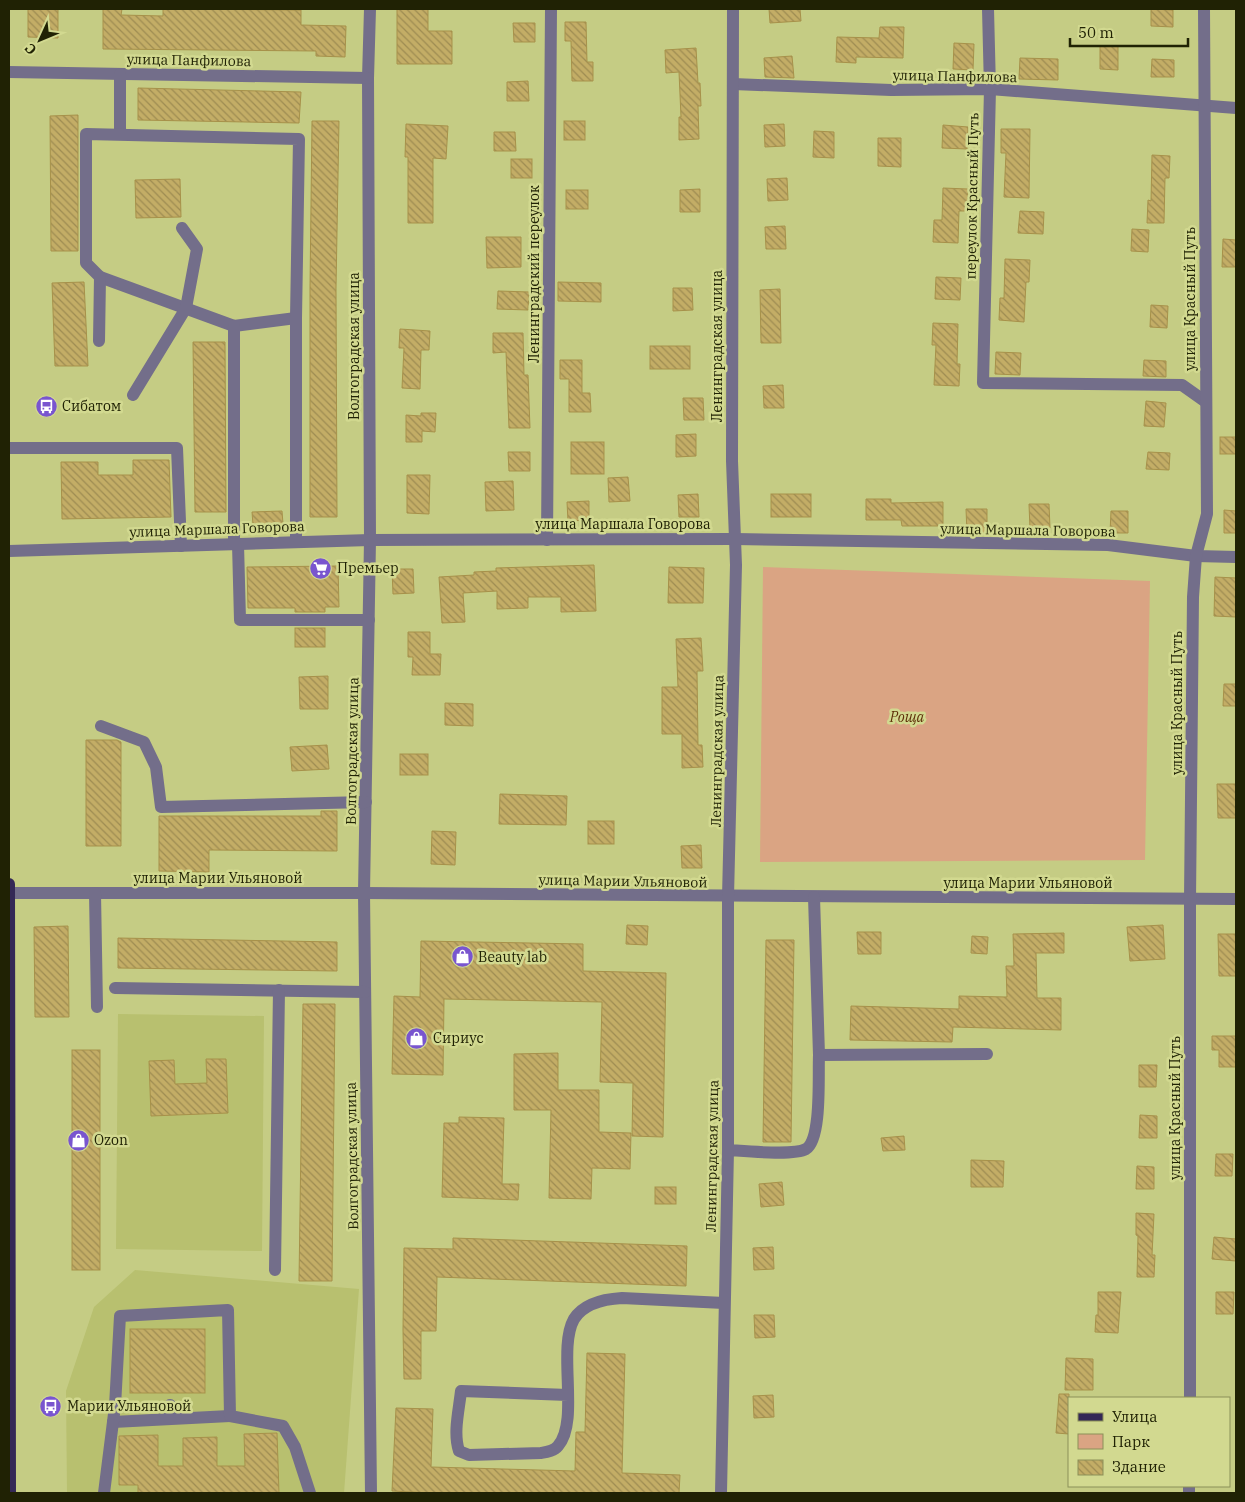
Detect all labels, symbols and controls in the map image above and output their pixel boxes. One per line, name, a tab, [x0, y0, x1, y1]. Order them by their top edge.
north arrow	[15, 15, 65, 65]
scale bar	[1070, 15, 1188, 47]
text: 50 m	[1078, 23, 1114, 42]
text: С	[21, 39, 40, 59]
street label: улица Панфилова	[127, 50, 252, 70]
street label: улица Панфилова	[893, 66, 1018, 86]
street label: переулок Красный Путь	[962, 112, 982, 280]
street label: Ленинградский переулок	[525, 185, 543, 363]
street label: улица Красный Путь	[1181, 226, 1199, 371]
street label: Ленинградская улица	[708, 270, 726, 422]
street label: Волгоградская улица	[345, 272, 363, 420]
bus stop icon: Сибатом	[34, 394, 58, 418]
place label: Сибатом	[62, 397, 121, 415]
street label: улица Маршала Говорова	[535, 515, 711, 533]
street label: улица Маршала Говорова	[129, 517, 305, 541]
street label: улица Маршала Говорова	[940, 519, 1116, 541]
supermarket icon: Премьер	[309, 556, 333, 580]
place label: Премьер	[337, 559, 399, 577]
street label: улица Красный Путь	[1168, 630, 1186, 775]
street label: Ленинградская улица	[707, 674, 727, 827]
street label: Волгоградская улица	[342, 677, 362, 825]
park label: Роща	[889, 708, 925, 726]
street label: улица Марии Ульяновой	[134, 869, 302, 887]
street label: улица Марии Ульяновой	[538, 871, 708, 891]
street label: улица Марии Ульяновой	[944, 874, 1112, 892]
shop icon: Beauty lab	[450, 945, 474, 969]
place label: Beauty lab	[478, 948, 547, 966]
shop icon: Сириус	[405, 1026, 429, 1050]
place label: Сириус	[433, 1029, 484, 1047]
street label: улица Красный Путь	[1166, 1035, 1184, 1180]
street label: Ленинградская улица	[702, 1079, 722, 1232]
street label: Волгоградская улица	[342, 1082, 362, 1230]
shop icon: Ozon	[66, 1128, 90, 1152]
place label: Ozon	[94, 1131, 128, 1149]
bus stop icon: Марии Ульяновой	[39, 1394, 63, 1418]
place label: Марии Ульяновой	[67, 1397, 191, 1415]
legend	[1068, 1397, 1230, 1487]
text: Улица	[1112, 1407, 1157, 1426]
text: Парк	[1112, 1432, 1150, 1451]
text: Здание	[1112, 1457, 1166, 1476]

